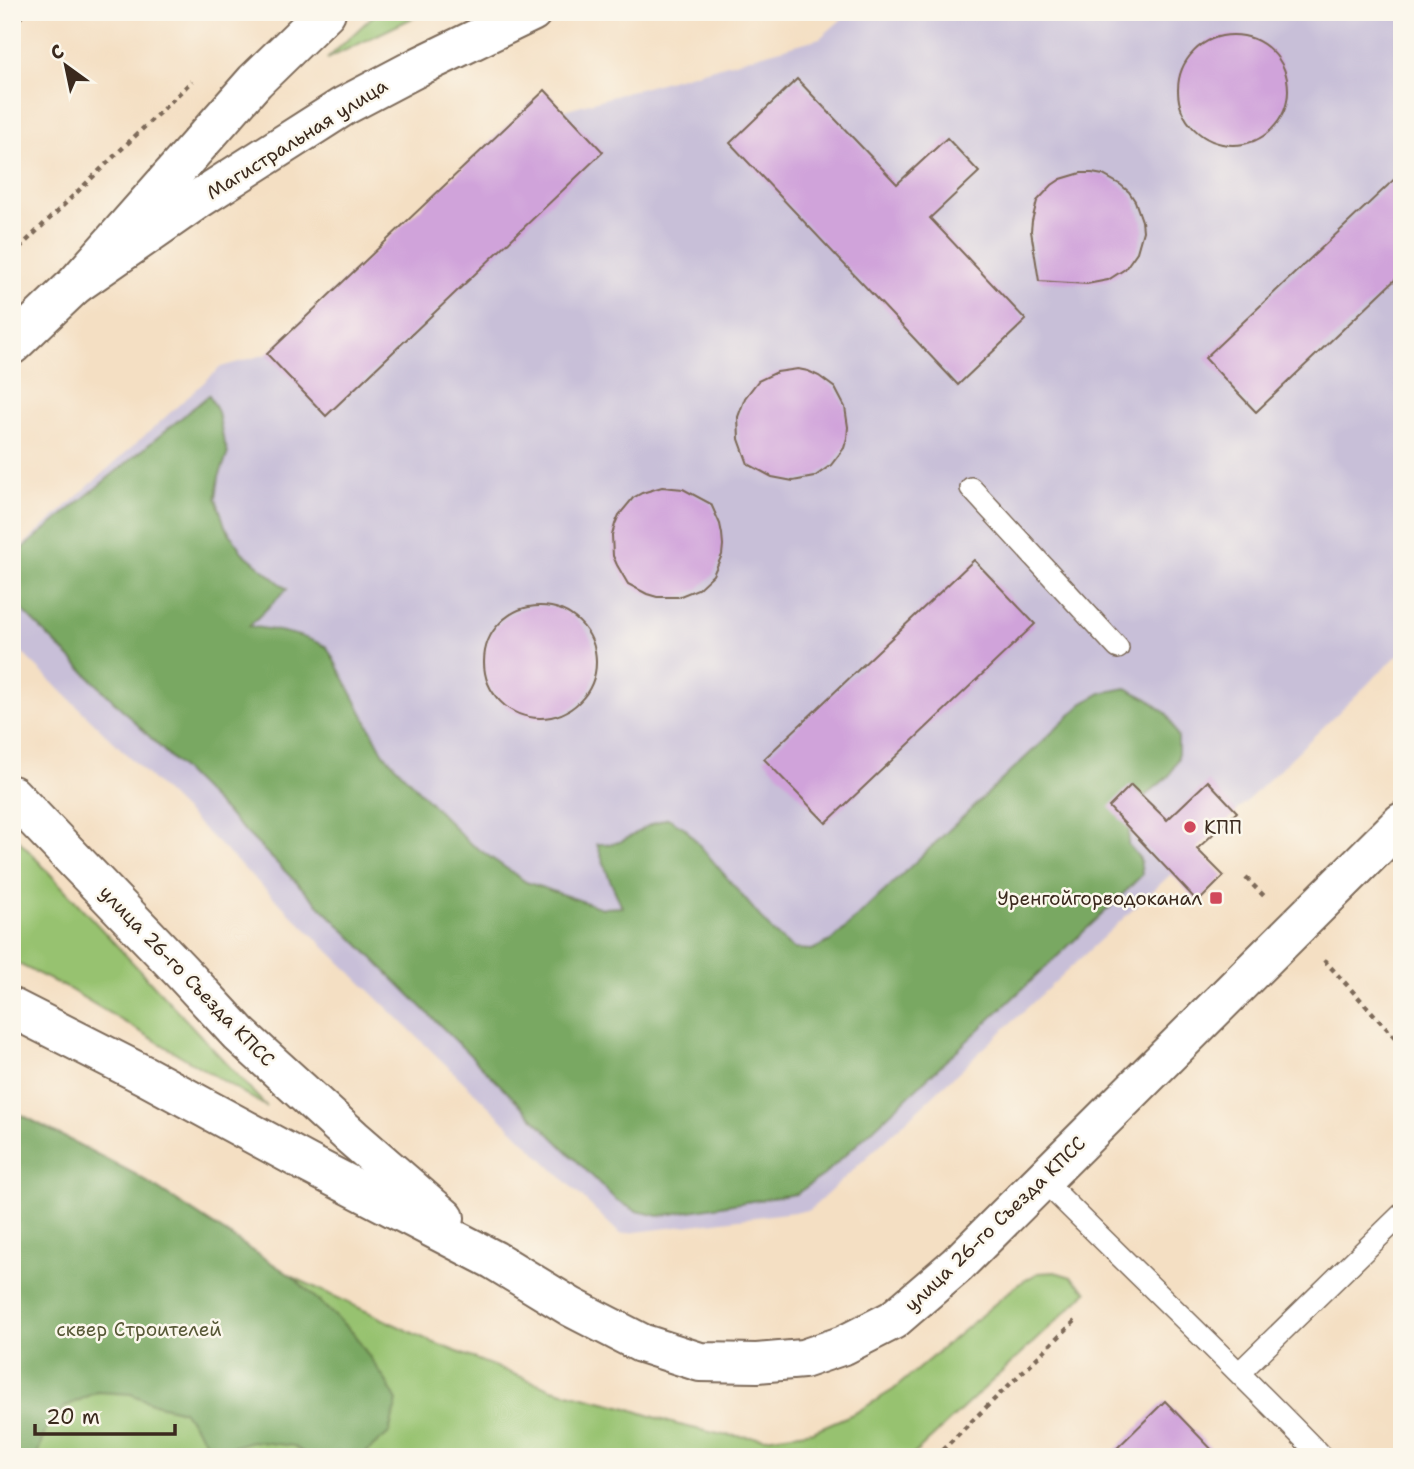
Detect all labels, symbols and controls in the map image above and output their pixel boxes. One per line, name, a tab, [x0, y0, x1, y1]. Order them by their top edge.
north arrow	[32, 32, 102, 102]
text: С	[45, 39, 69, 66]
street label: Магистральная улица	[202, 73, 392, 205]
place label: КПП	[1204, 815, 1242, 840]
marker: КПП	[1182, 819, 1198, 835]
street label: улица 26-го Съезда КПСС	[94, 880, 280, 1072]
place label: Уренгойгорводоканал	[997, 886, 1202, 911]
marker: Уренгойгорводоканал	[1208, 890, 1224, 906]
street label: улица 26-го Съезда КПСС	[899, 1131, 1091, 1317]
park label: cквер Cтроителей	[56, 1317, 222, 1342]
scale bar	[35, 1392, 175, 1436]
text: 20 m	[46, 1403, 100, 1431]

